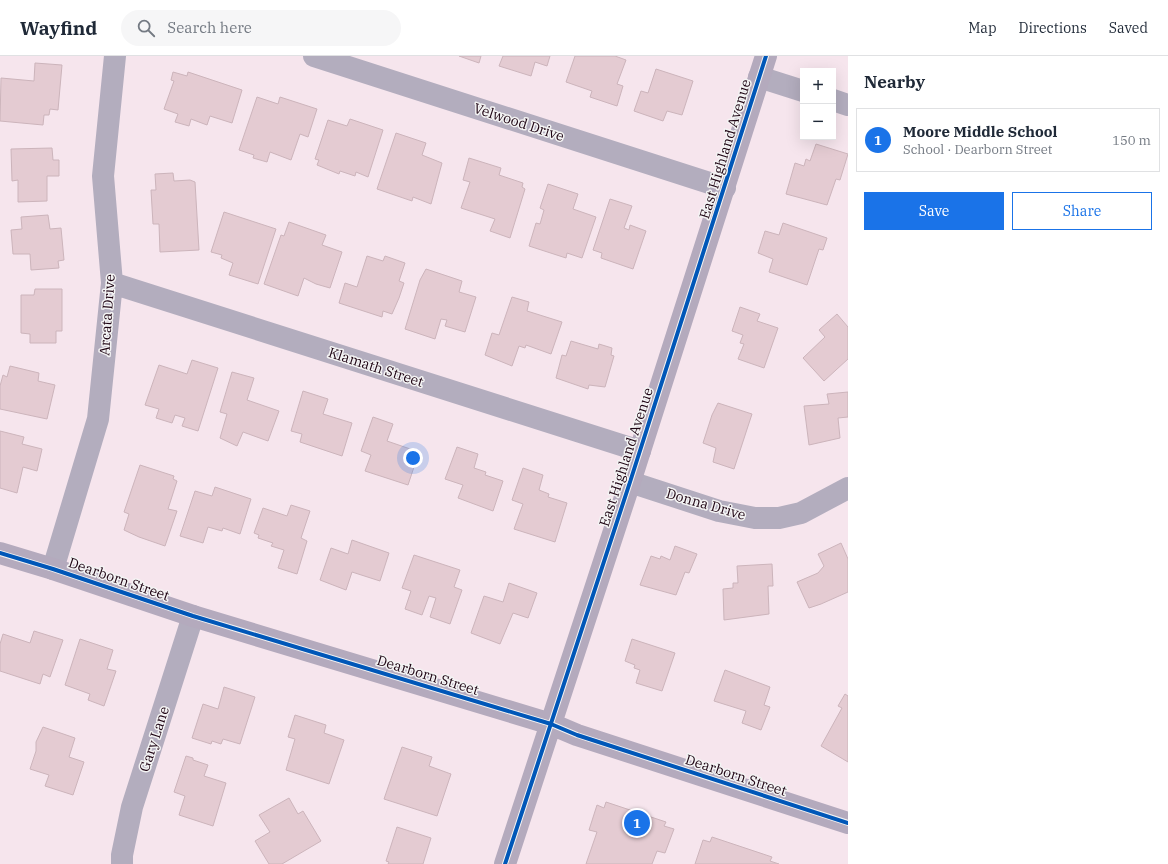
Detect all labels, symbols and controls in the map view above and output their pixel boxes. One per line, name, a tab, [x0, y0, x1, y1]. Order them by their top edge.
search box	[121, 10, 401, 46]
text: Wayfind	[20, 16, 97, 40]
icon: search	[135, 17, 157, 39]
text: Search here	[167, 18, 252, 37]
text: Map	[968, 19, 997, 37]
text: Directions	[1019, 19, 1087, 37]
text: Saved	[1109, 19, 1148, 37]
map controls	[800, 68, 836, 140]
button: +	[800, 68, 836, 104]
text: Nearby	[864, 71, 925, 93]
street label: East Highland Avenue	[695, 77, 755, 221]
street label: Velwood Drive	[471, 99, 567, 145]
button: −	[800, 104, 836, 140]
text: Moore Middle School	[903, 122, 1057, 141]
text: 1	[874, 132, 882, 149]
text: 150 m	[1112, 132, 1151, 149]
text: School · Dearborn Street	[903, 141, 1052, 158]
button: Save	[864, 192, 1004, 230]
button: Share	[1012, 192, 1152, 230]
street label: Arcata Drive	[95, 274, 119, 356]
street label: Klamath Street	[326, 343, 426, 391]
street label: East Highland Avenue	[595, 385, 657, 529]
your location	[403, 448, 423, 468]
street label: Donna Drive	[664, 484, 748, 524]
street label: Dearborn Street	[66, 553, 172, 605]
street label: Dearborn Street	[375, 651, 481, 699]
street label: Gary Lane	[135, 704, 173, 774]
street label: Dearborn Street	[683, 750, 789, 800]
pin: 1	[624, 808, 650, 838]

